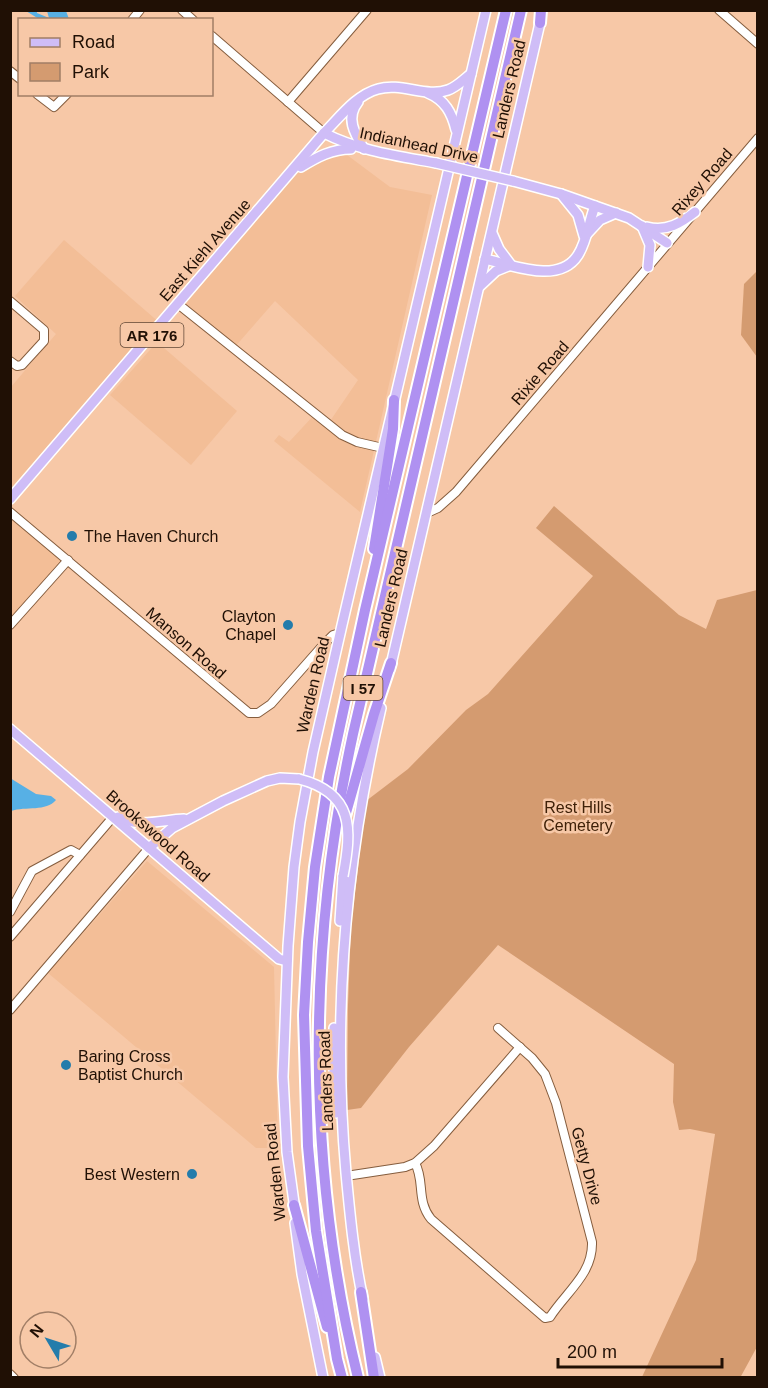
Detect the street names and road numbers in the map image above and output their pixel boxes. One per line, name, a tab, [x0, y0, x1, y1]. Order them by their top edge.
street label: Landers Road	[489, 38, 529, 140]
street label: Indianhead Drive	[358, 124, 480, 166]
street label: Rixey Road	[668, 145, 736, 219]
street label: East Kiehl Avenue	[156, 195, 254, 304]
road number: AR 176	[120, 323, 184, 347]
street label: Rixie Road	[508, 338, 572, 408]
street label: Landers Road	[371, 547, 411, 649]
street label: Manson Road	[143, 604, 229, 682]
street label: Warden Road	[294, 635, 332, 735]
road number: I 57	[344, 676, 382, 700]
street label: Brookswood Road	[103, 787, 213, 885]
street label: Landers Road	[316, 1030, 336, 1132]
street label: Warden Road	[261, 1122, 289, 1222]
street label: Getty Drive	[568, 1125, 606, 1207]

